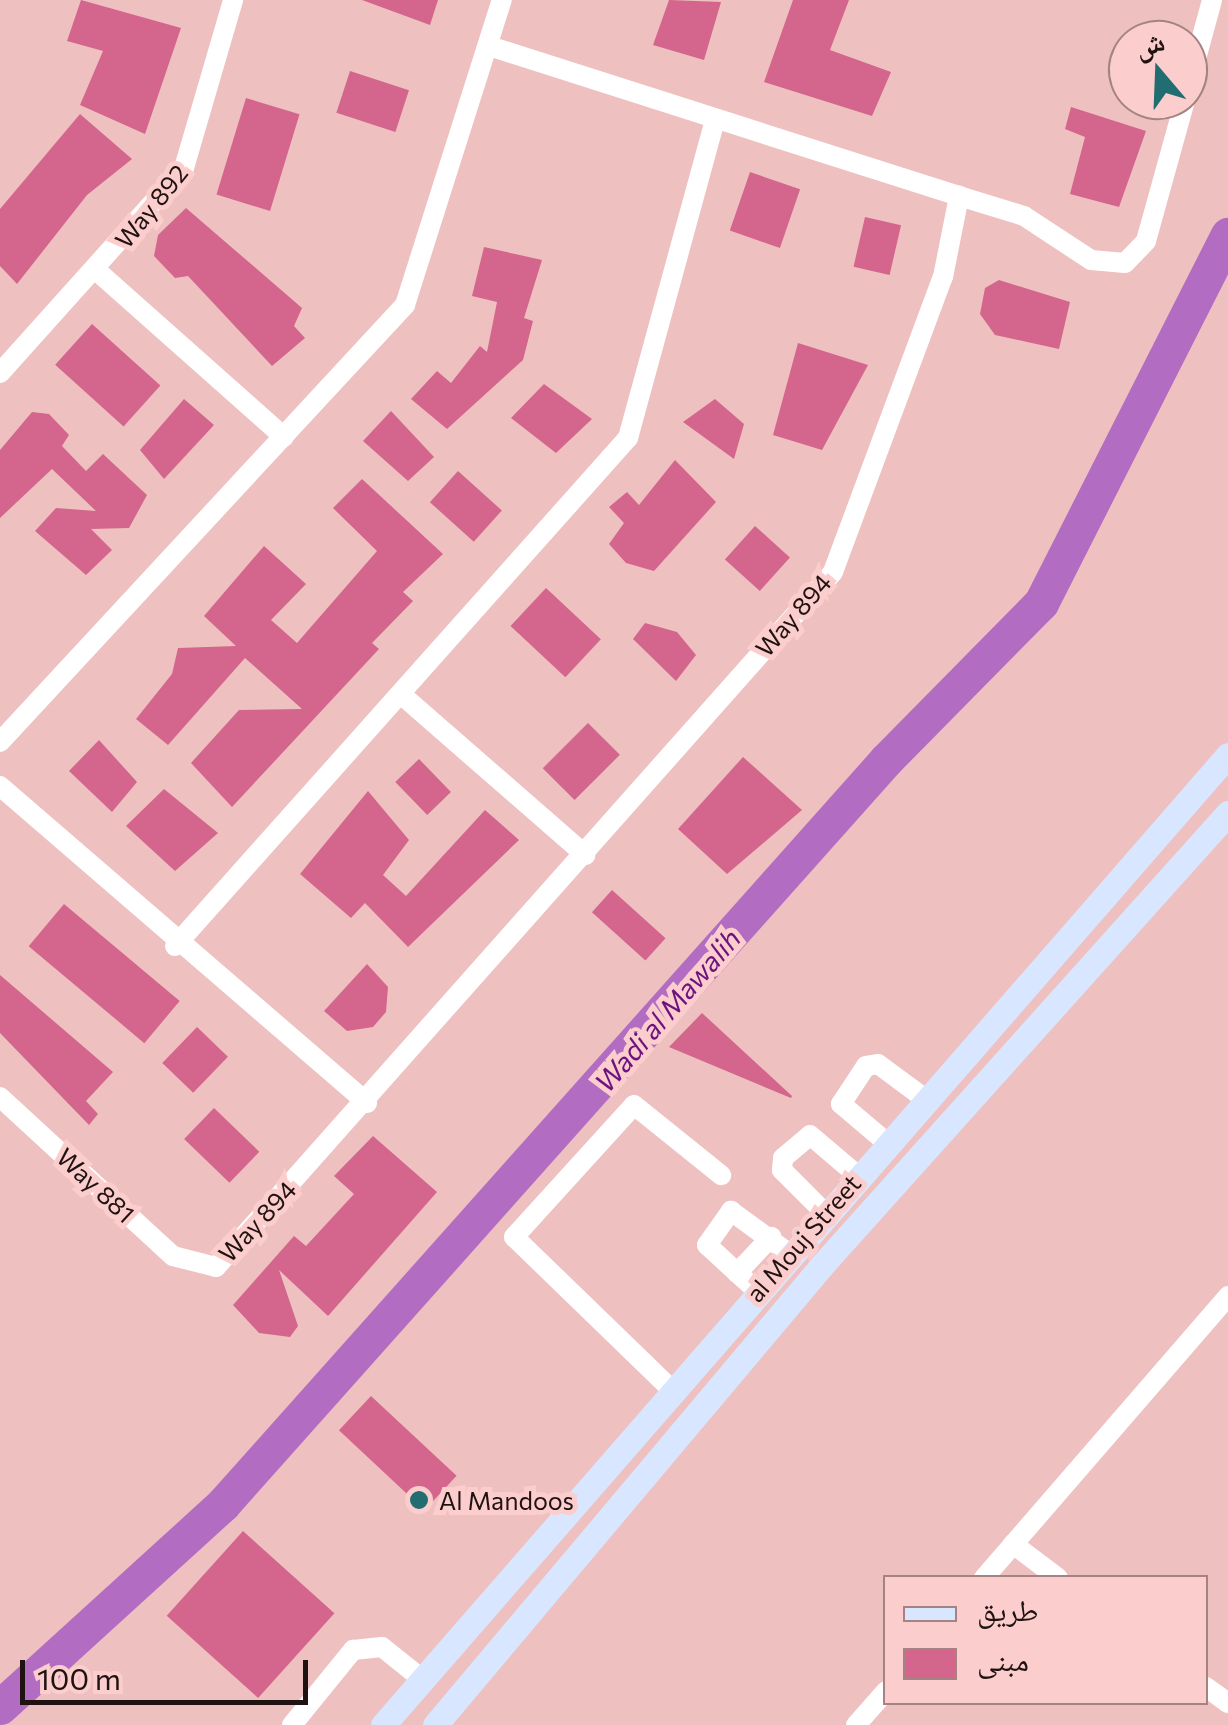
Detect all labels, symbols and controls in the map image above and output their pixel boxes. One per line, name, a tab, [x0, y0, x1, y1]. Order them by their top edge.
north arrow	[1108, 20, 1208, 120]
text: ش	[1129, 23, 1168, 64]
street label: Way 892	[108, 158, 194, 254]
street label: Way 894	[749, 567, 837, 663]
water label: Wadi al Mawalih	[587, 922, 747, 1098]
street label: Way 881	[51, 1141, 141, 1229]
street label: al Mouj Street	[740, 1168, 866, 1308]
street label: Way 894	[212, 1174, 302, 1268]
place label: Al Mandoos	[439, 1485, 574, 1515]
marker: Al Mandoos	[408, 1489, 430, 1511]
legend	[883, 1575, 1208, 1705]
text: طريق	[977, 1590, 1038, 1627]
scale bar	[25, 1640, 312, 1702]
text: مبنى	[977, 1640, 1029, 1677]
text: 100 m	[37, 1659, 121, 1696]

